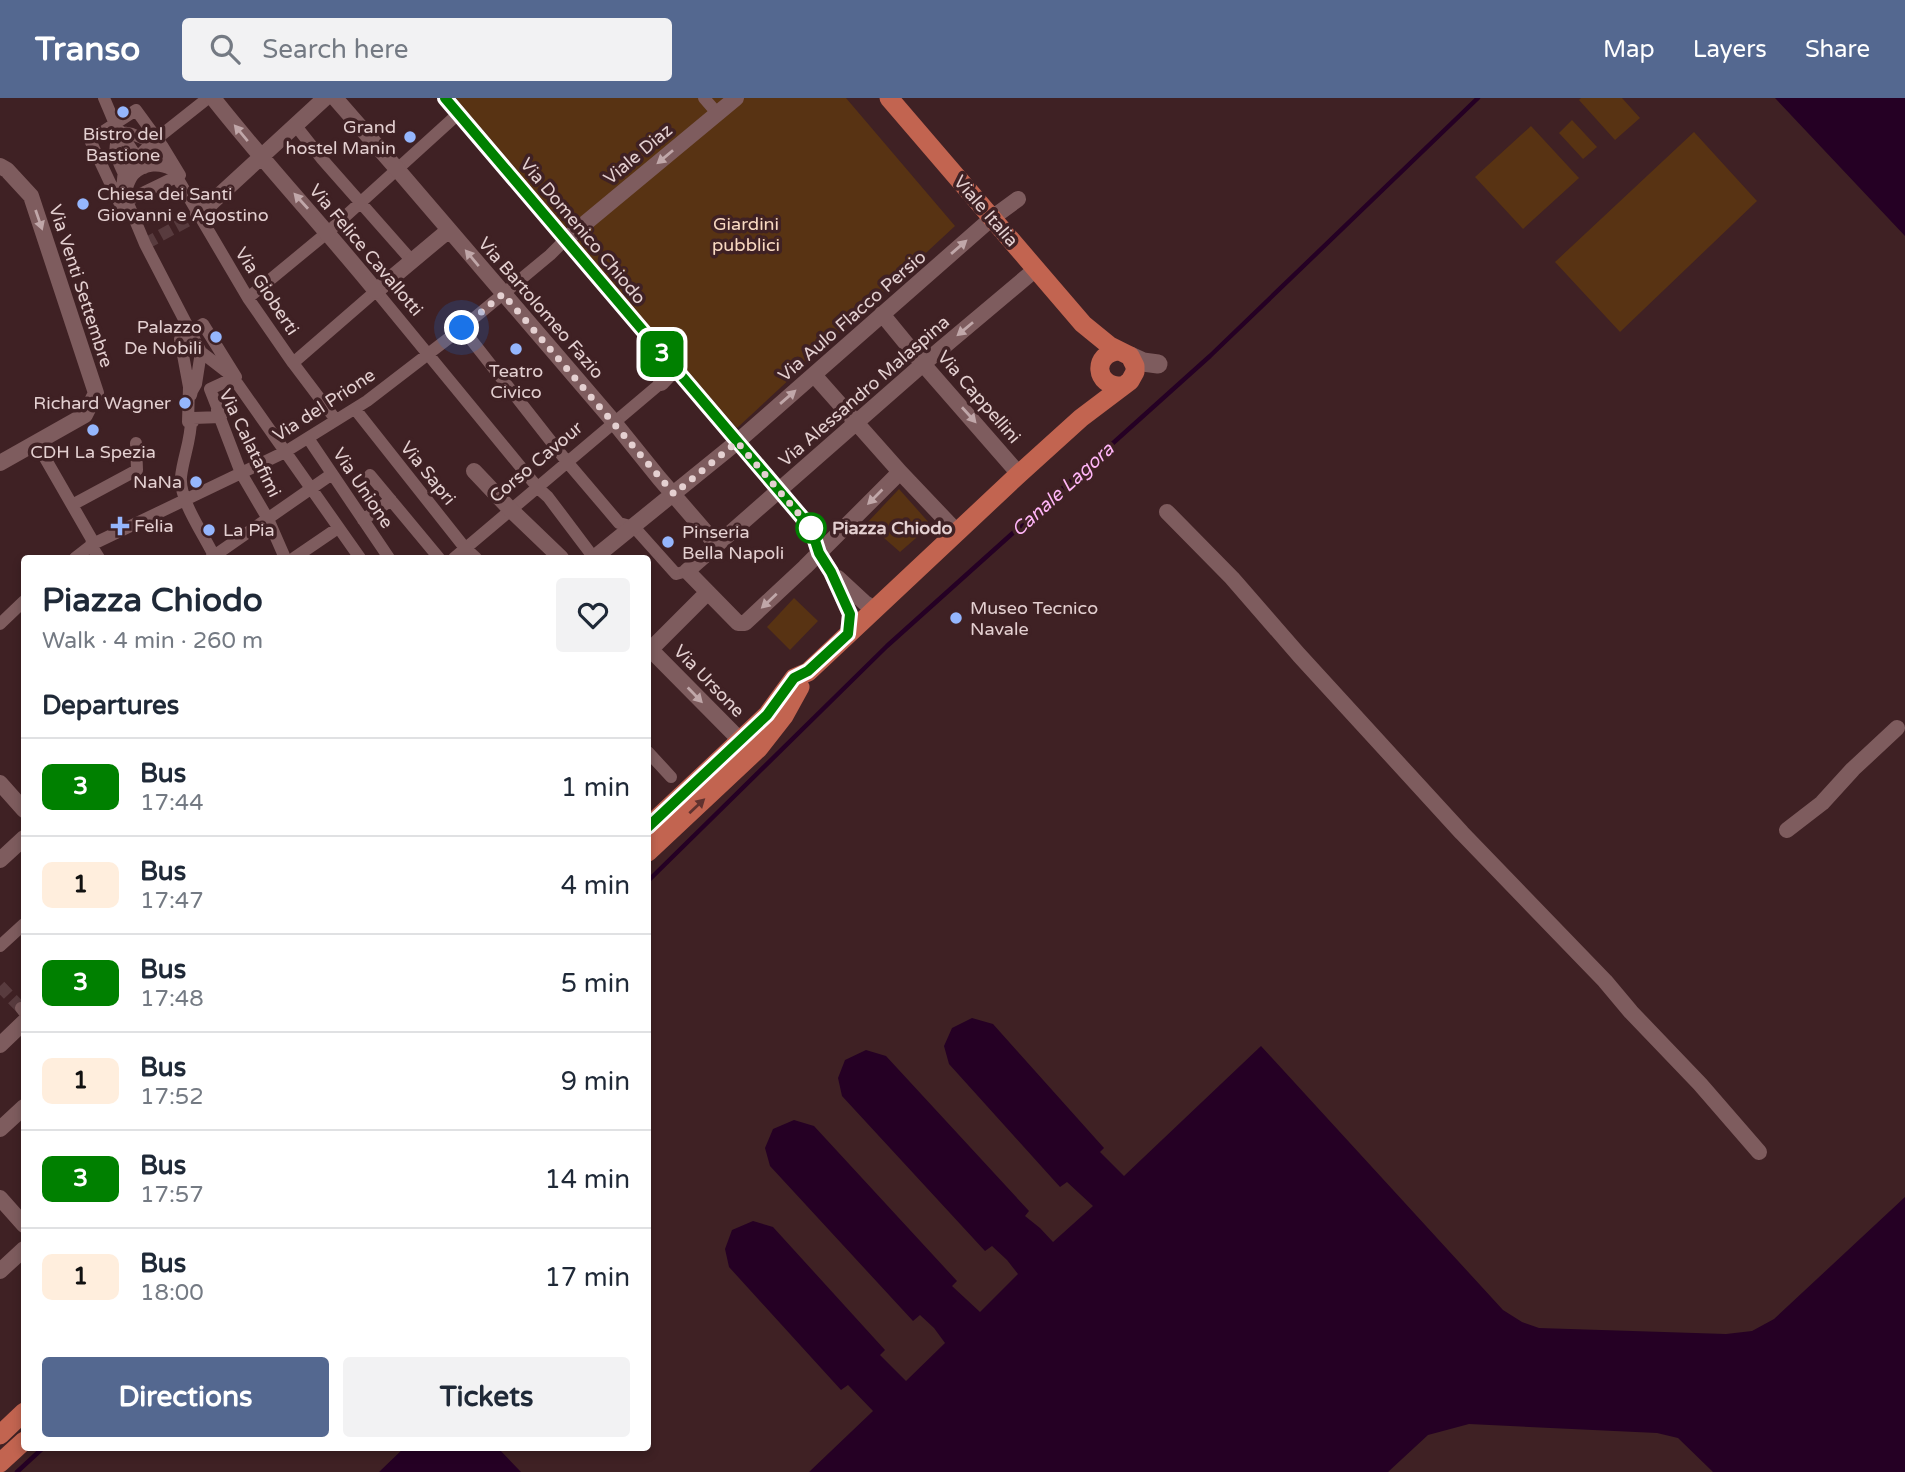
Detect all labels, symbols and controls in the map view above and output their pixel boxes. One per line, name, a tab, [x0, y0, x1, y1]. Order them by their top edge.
search box	[182, 18, 672, 81]
text: Transo	[35, 30, 140, 69]
icon: search	[206, 30, 244, 68]
text: Search here	[262, 34, 409, 65]
text: Map	[1603, 35, 1655, 64]
text: Layers	[1693, 35, 1767, 64]
text: Share	[1805, 35, 1870, 64]
marker: Bistro del Bastione	[115, 104, 131, 120]
place label: Grand hostel Manin	[286, 116, 396, 159]
street label: Viale Diaz	[599, 119, 677, 189]
place label: Bistro del Bastione	[83, 123, 163, 166]
one-way arrow	[234, 124, 249, 141]
marker: Grand hostel Manin	[402, 129, 418, 145]
one-way arrow	[656, 149, 674, 165]
street label: Via Domenico Chiodo	[515, 153, 651, 309]
street label: Viale Italia	[949, 171, 1023, 251]
street label: Via Felice Cavallotti	[304, 180, 428, 320]
place label: Chiesa dei Santi Giovanni e Agostino	[97, 183, 269, 226]
one-way arrow	[294, 193, 309, 210]
marker: Chiesa dei Santi Giovanni e Agostino	[75, 196, 91, 212]
street label: Via Venti Settembre	[44, 202, 118, 370]
one-way arrow	[34, 209, 45, 230]
park label: Giardini pubblici	[712, 213, 780, 256]
street label: Via Bartolomeo Fazio	[473, 233, 609, 383]
one-way arrow	[950, 239, 968, 255]
street label: Via Gioberti	[230, 243, 304, 339]
street label: Via Aulo Flacco Persio	[773, 246, 931, 386]
one-way arrow	[465, 249, 480, 267]
your location	[444, 310, 479, 345]
street label: Via Alessandro Malaspina	[774, 311, 954, 471]
place label: Palazzo De Nobili	[124, 316, 202, 359]
one-way arrow	[956, 321, 974, 337]
marker: Palazzo De Nobili	[208, 329, 224, 345]
line badge: 3	[639, 331, 685, 377]
text: 3	[654, 339, 670, 368]
marker: Teatro Civico	[508, 341, 524, 357]
street label: Via Cappellini	[933, 346, 1025, 448]
place label: Teatro Civico	[489, 360, 543, 403]
street label: Via del Prione	[269, 364, 379, 446]
street label: Via Calatafimi	[214, 385, 286, 501]
one-way arrow	[780, 390, 797, 405]
place label: Richard Wagner	[33, 392, 171, 414]
marker: Richard Wagner	[177, 395, 193, 411]
one-way arrow	[961, 406, 977, 424]
street label: Corso Cavour	[485, 417, 587, 507]
marker: CDH La Spezia	[85, 422, 101, 438]
street label: Via Sapri	[396, 437, 460, 509]
water label: Canale Lagora	[1007, 437, 1119, 541]
place label: CDH La Spezia	[30, 441, 156, 463]
street label: Via Unione	[328, 444, 398, 532]
place label: NaNa	[133, 471, 182, 493]
marker: NaNa	[188, 474, 204, 490]
one-way arrow	[867, 488, 884, 505]
marker: Piazza Chiodo	[796, 513, 826, 543]
place label: Felia	[134, 515, 174, 537]
place label: Piazza Chiodo	[832, 517, 953, 539]
marker: Felia	[112, 518, 128, 534]
place label: La Pia	[223, 519, 275, 541]
place label: Pinseria Bella Napoli	[682, 521, 784, 564]
marker: La Pia	[201, 522, 217, 538]
marker: Pinseria Bella Napoli	[660, 534, 676, 550]
button: heart	[556, 578, 630, 652]
text: Piazza Chiodo	[42, 581, 263, 620]
one-way arrow	[760, 593, 778, 609]
place label: Museo Tecnico Navale	[970, 597, 1098, 640]
marker: Museo Tecnico Navale	[948, 610, 964, 626]
text: Walk · 4 min · 260 m	[42, 627, 263, 655]
street label: Via Ursone	[669, 640, 749, 722]
one-way arrow	[686, 686, 703, 702]
text: Departures	[42, 690, 179, 721]
text: Bus	[140, 758, 186, 789]
text: 3	[73, 772, 88, 801]
text: 1 min	[561, 772, 630, 803]
text: 17:44	[140, 789, 204, 817]
one-way arrow	[688, 798, 705, 814]
text: Bus	[140, 856, 186, 887]
text: 1	[73, 870, 88, 899]
text: 4 min	[561, 870, 630, 901]
text: 17:47	[140, 887, 204, 915]
text: Bus	[140, 954, 186, 985]
text: 3	[73, 968, 88, 997]
text: 5 min	[561, 968, 630, 999]
text: 17:48	[140, 985, 204, 1013]
text: Bus	[140, 1052, 186, 1083]
text: 1	[73, 1066, 88, 1095]
text: 9 min	[561, 1066, 630, 1097]
text: 17:52	[140, 1083, 204, 1111]
text: Bus	[140, 1150, 186, 1181]
text: 3	[73, 1164, 88, 1193]
text: 14 min	[544, 1164, 630, 1195]
text: 17:57	[140, 1181, 204, 1209]
text: Bus	[140, 1248, 186, 1279]
text: 1	[73, 1262, 88, 1291]
text: 17 min	[544, 1262, 630, 1293]
text: 18:00	[140, 1279, 204, 1307]
button: Directions	[42, 1357, 329, 1437]
button: Tickets	[343, 1357, 630, 1437]

